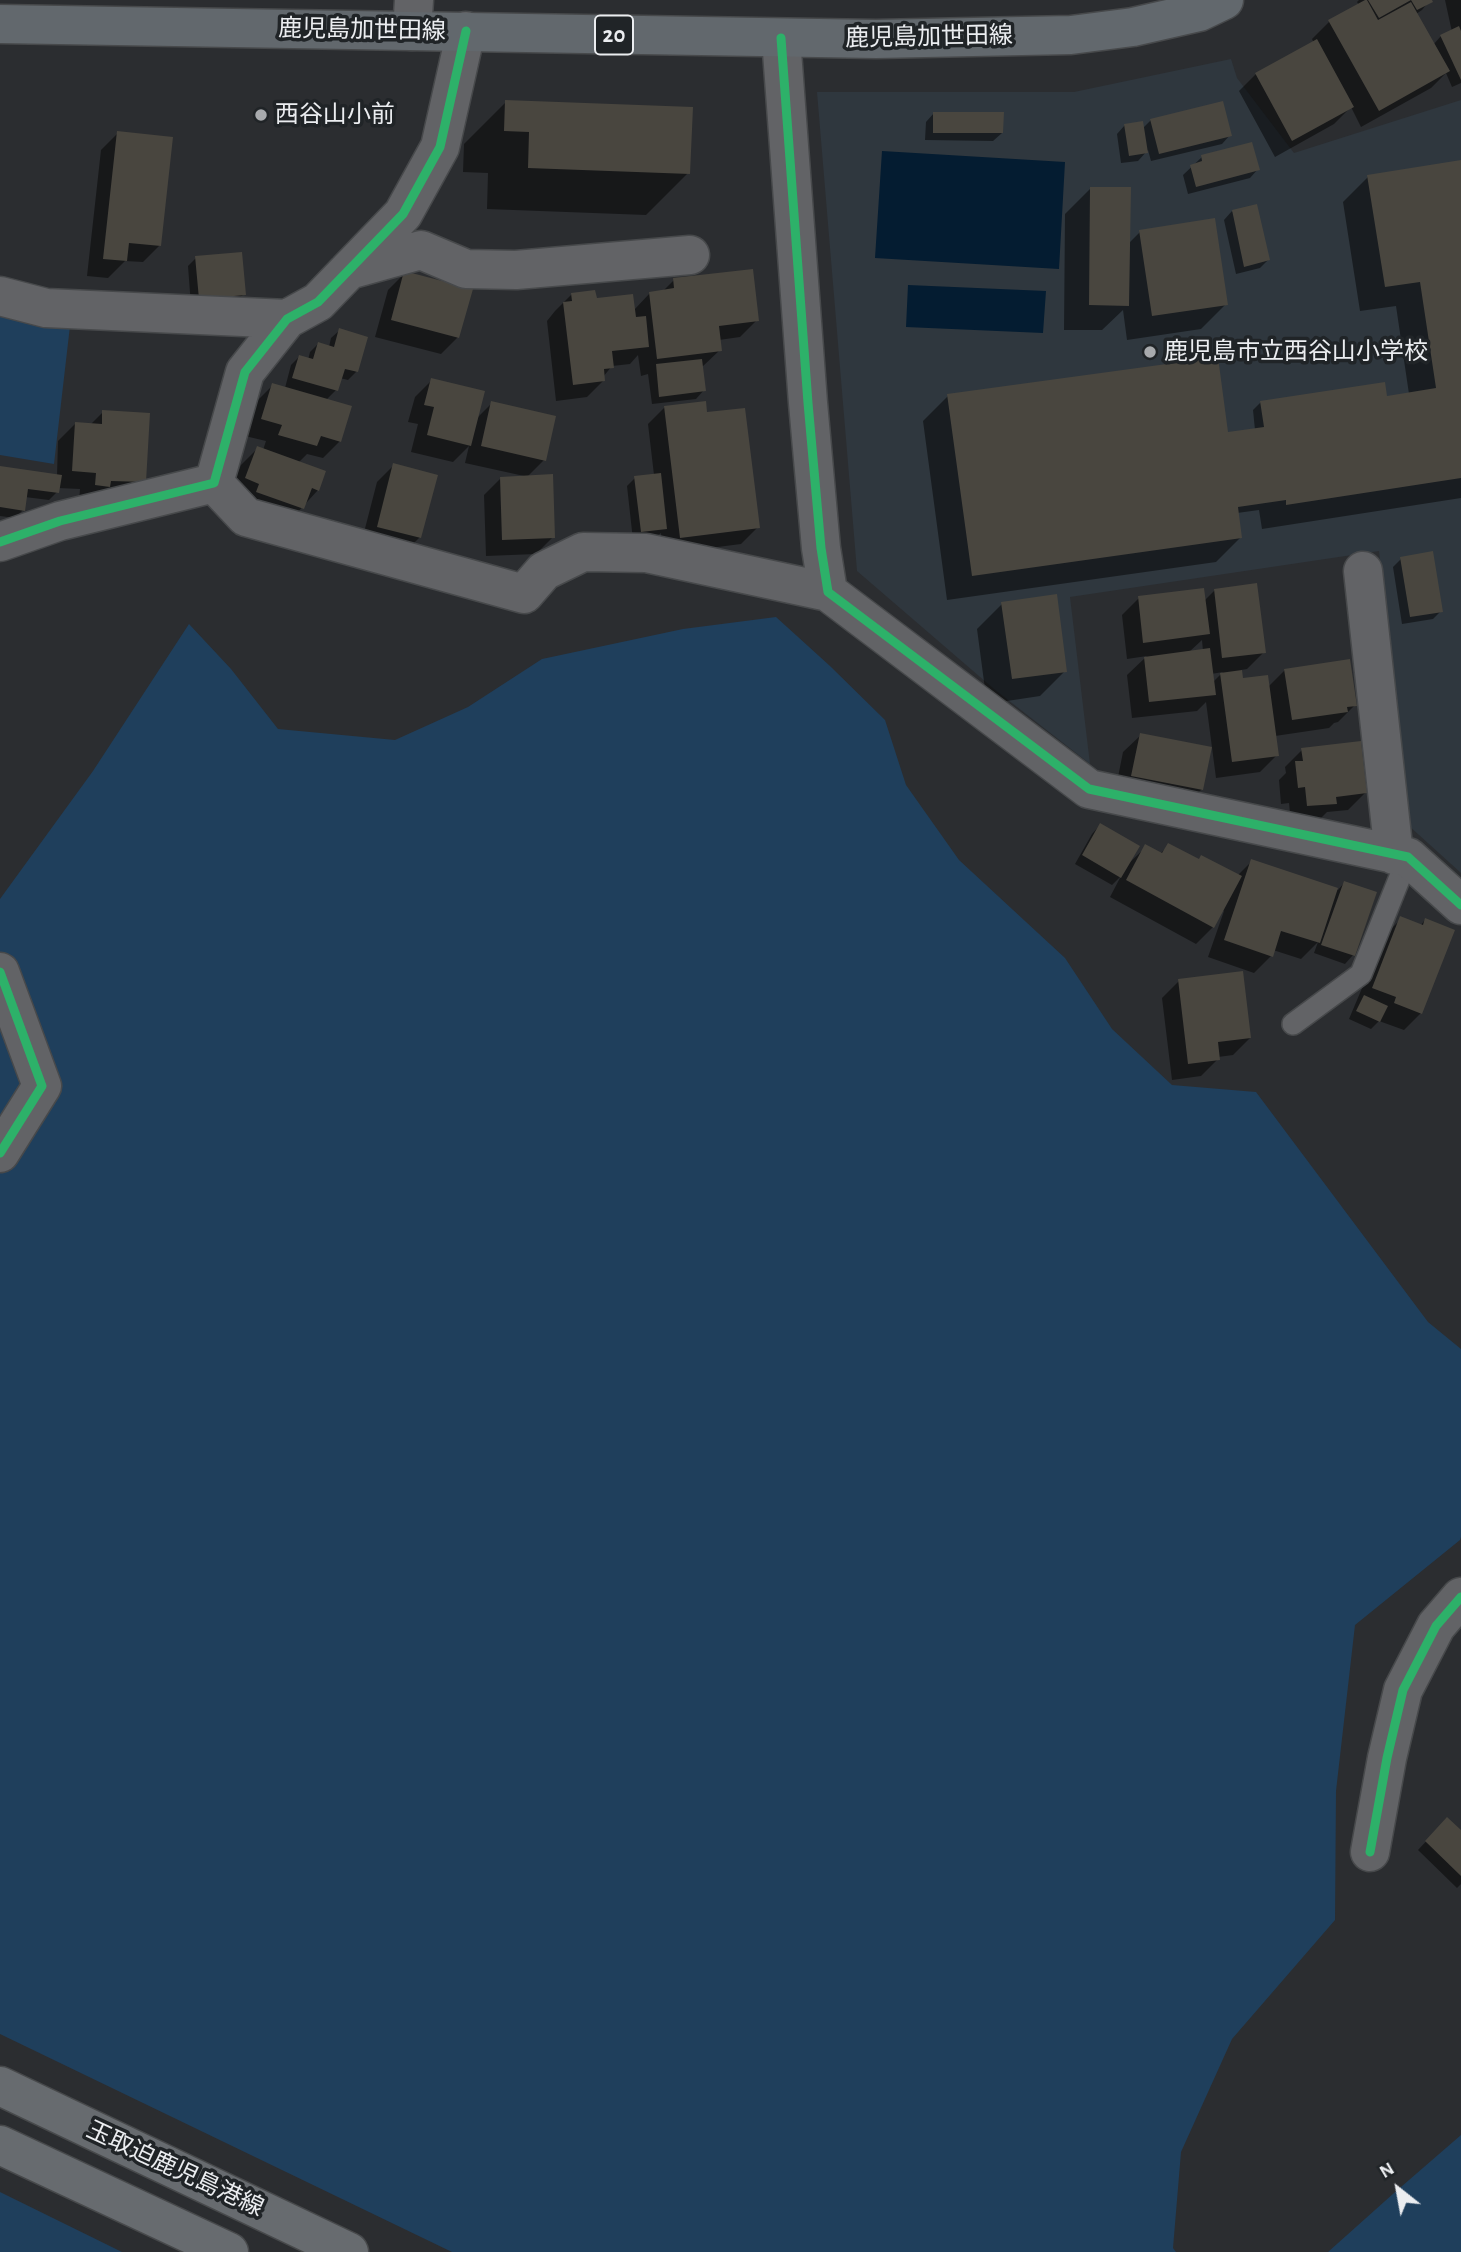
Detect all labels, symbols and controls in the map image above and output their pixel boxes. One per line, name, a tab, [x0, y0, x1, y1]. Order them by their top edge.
street label: 鹿児島加世田線	[278, 14, 446, 46]
road number: 20	[595, 16, 633, 54]
street label: 鹿児島加世田線	[845, 21, 1013, 53]
place label: 西谷山小前	[275, 101, 395, 129]
marker: 西谷山小前	[253, 107, 269, 123]
place label: 鹿児島市立西谷山小学校	[1164, 338, 1428, 366]
marker: 鹿児島市立西谷山小学校	[1142, 344, 1158, 360]
street label: 玉取迫鹿児島港線	[82, 2115, 268, 2223]
north arrow	[1363, 2154, 1433, 2224]
text: N	[1376, 2159, 1397, 2182]

